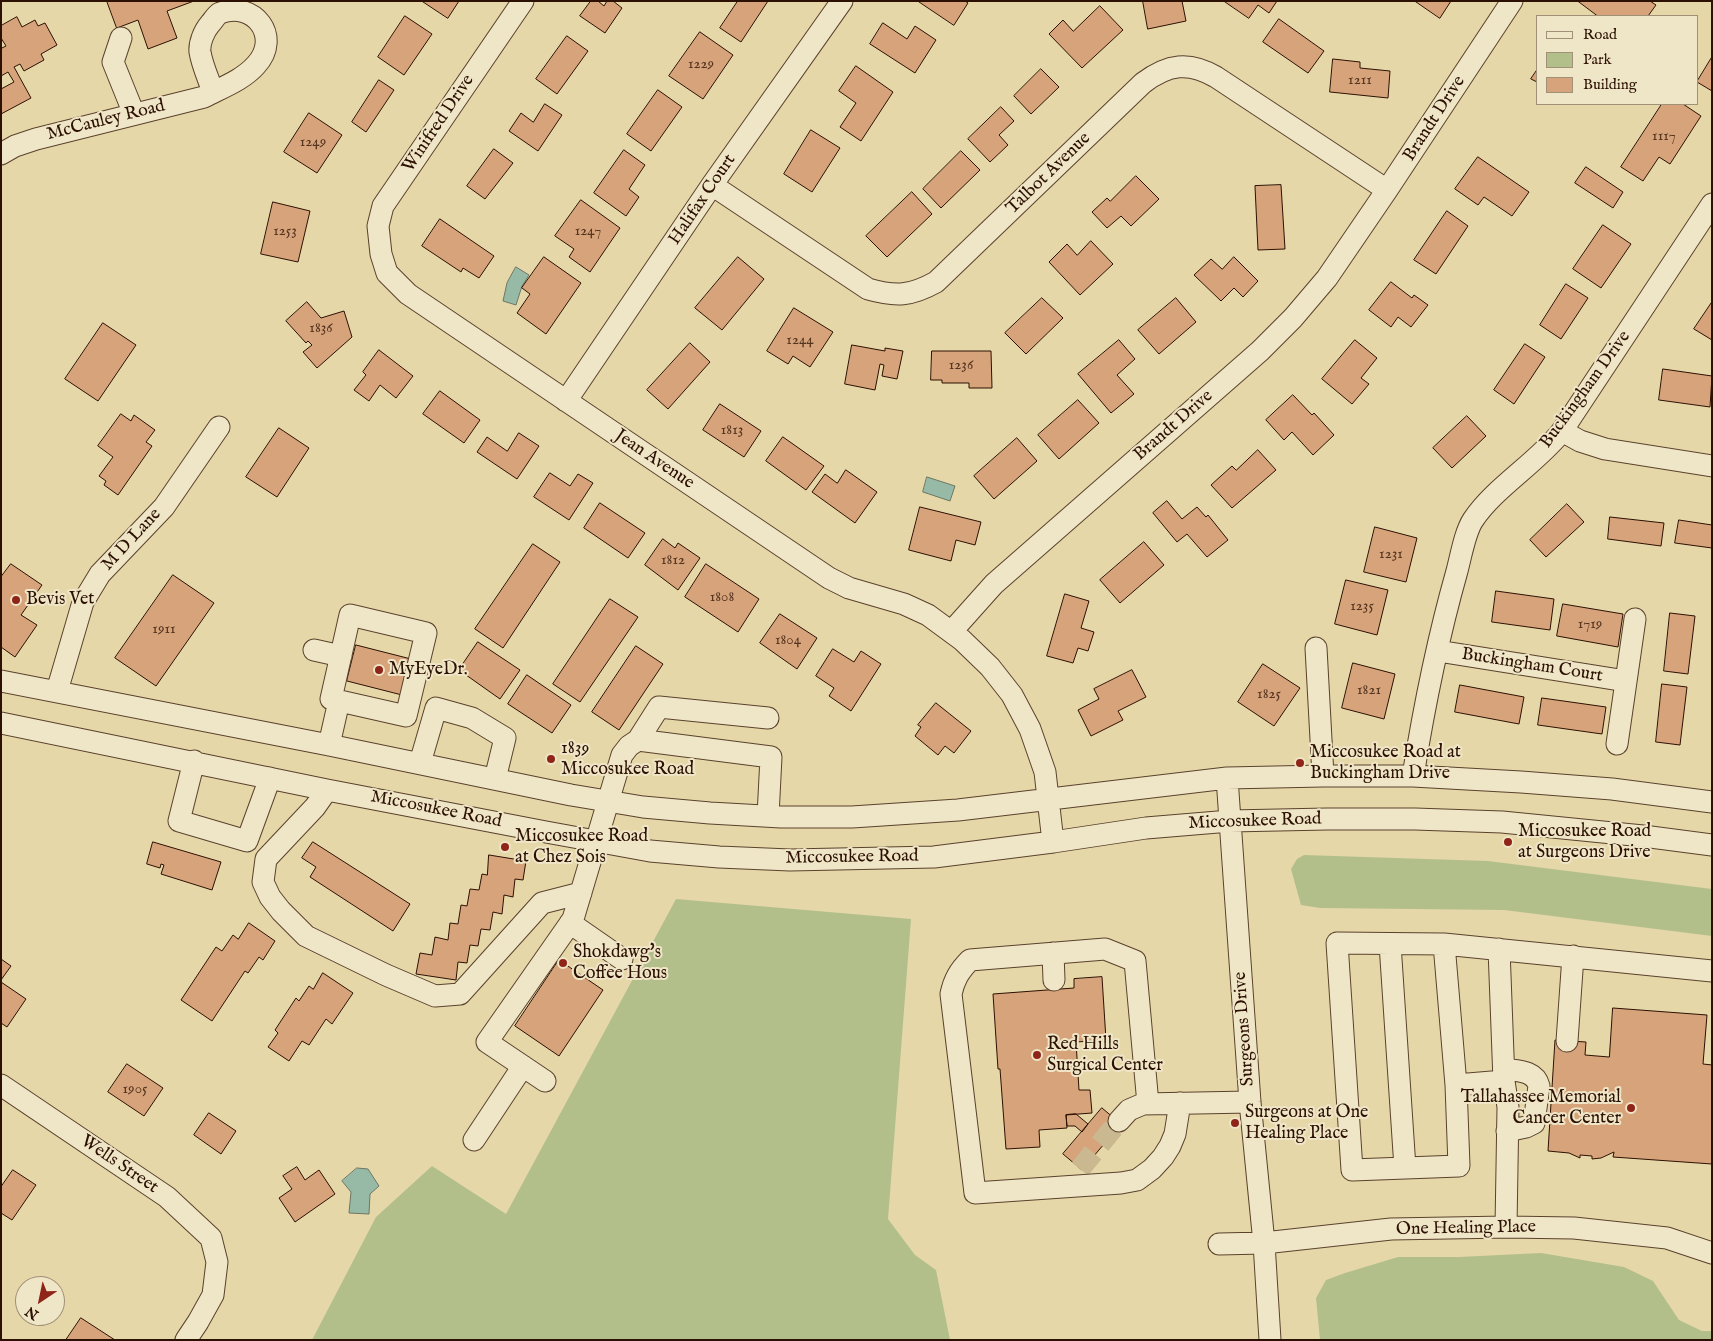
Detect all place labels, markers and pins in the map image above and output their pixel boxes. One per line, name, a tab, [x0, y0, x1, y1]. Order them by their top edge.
place label: Bevis Vet	[26, 589, 95, 611]
marker: Bevis Vet	[10, 594, 22, 606]
place label: MyEyeDr.	[389, 659, 468, 681]
marker: MyEyeDr.	[373, 664, 385, 676]
place label: 1839 Miccosukee Road	[561, 738, 694, 781]
place label: Miccosukee Road at Buckingham Drive	[1310, 742, 1461, 784]
marker: 1839 Miccosukee Road	[545, 753, 557, 765]
marker: Miccosukee Road at Buckingham Drive	[1294, 757, 1306, 769]
place label: Miccosukee Road at Surgeons Drive	[1518, 821, 1651, 864]
place label: Miccosukee Road at Chez Sois	[515, 826, 648, 869]
marker: Miccosukee Road at Surgeons Drive	[1502, 836, 1514, 848]
marker: Miccosukee Road at Chez Sois	[499, 841, 511, 853]
place label: Shokdawg's Coffee Hous	[573, 942, 667, 984]
marker: Shokdawg's Coffee Hous	[557, 957, 569, 969]
place label: Red Hills Surgical Center	[1047, 1034, 1163, 1076]
marker: Red Hills Surgical Center	[1031, 1049, 1043, 1061]
place label: Tallahassee Memorial Cancer Center	[1461, 1087, 1621, 1130]
place label: Surgeons at One Healing Place	[1245, 1102, 1368, 1144]
marker: Tallahassee Memorial Cancer Center	[1625, 1102, 1637, 1114]
marker: Surgeons at One Healing Place	[1229, 1117, 1241, 1129]

